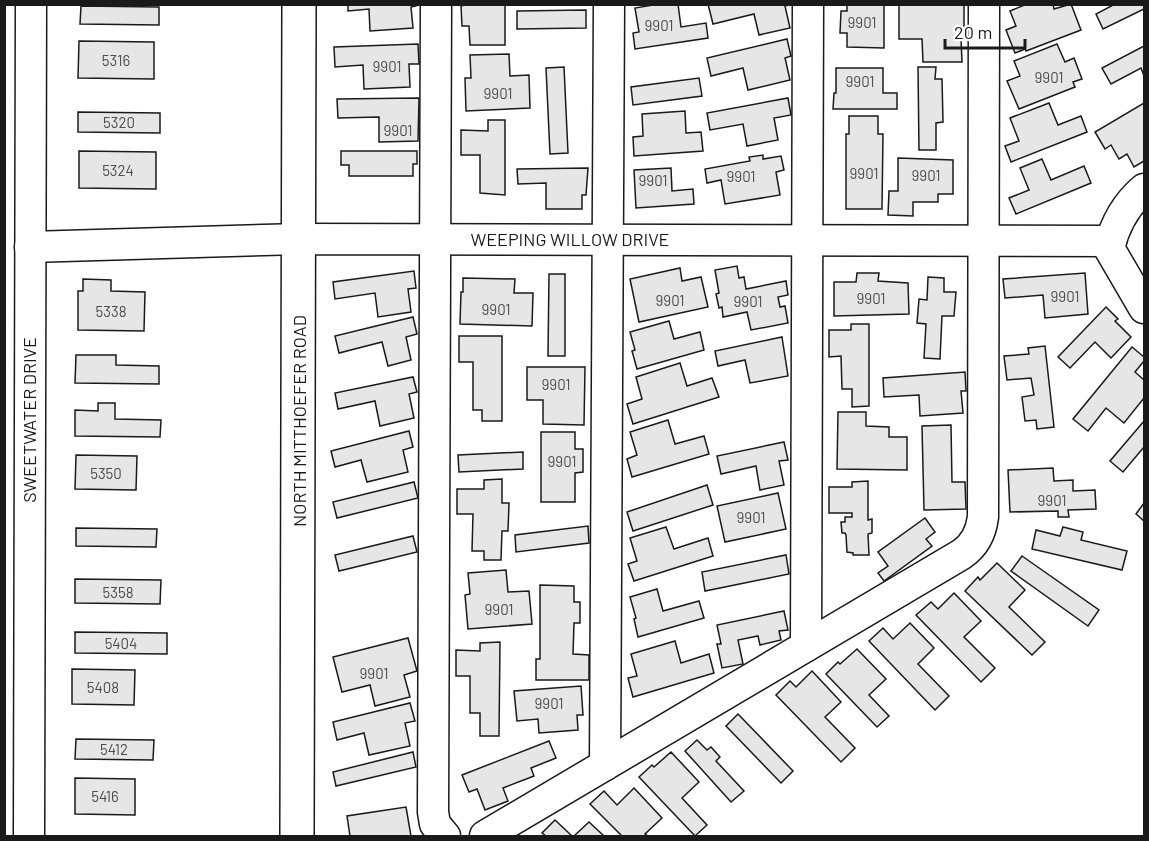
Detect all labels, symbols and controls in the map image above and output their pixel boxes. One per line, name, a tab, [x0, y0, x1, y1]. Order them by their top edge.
scale bar	[945, 12, 1024, 50]
house number: 9901	[848, 13, 876, 31]
house number: 9901	[645, 16, 673, 34]
text: 20 m	[954, 21, 992, 43]
house number: 5316	[102, 51, 130, 69]
house number: 9901	[373, 57, 401, 75]
house number: 9901	[1035, 68, 1063, 86]
house number: 9901	[846, 72, 874, 90]
house number: 9901	[484, 84, 512, 102]
house number: 5320	[103, 113, 135, 131]
house number: 9901	[384, 121, 412, 139]
house number: 5324	[102, 161, 134, 179]
house number: 9901	[850, 164, 878, 182]
house number: 9901	[912, 166, 940, 184]
house number: 9901	[727, 167, 755, 185]
house number: 9901	[639, 171, 667, 189]
street label: WEEPING WILLOW DRIVE	[471, 228, 669, 250]
house number: 9901	[1051, 287, 1079, 305]
house number: 9901	[857, 289, 885, 307]
house number: 9901	[656, 291, 684, 309]
house number: 9901	[734, 292, 762, 310]
house number: 9901	[482, 300, 510, 318]
house number: 5338	[96, 302, 126, 320]
street label: NORTH MITTHOEFER ROAD	[288, 315, 310, 527]
street label: SWEETWATER DRIVE	[18, 337, 40, 503]
house number: 9901	[542, 375, 570, 393]
house number: 9901	[548, 452, 576, 470]
house number: 5350	[90, 464, 122, 482]
house number: 9901	[1038, 491, 1066, 509]
house number: 9901	[737, 508, 765, 526]
house number: 5358	[103, 583, 133, 601]
house number: 9901	[485, 600, 513, 618]
house number: 5404	[105, 634, 137, 652]
house number: 9901	[360, 664, 388, 682]
house number: 5408	[87, 678, 119, 696]
house number: 9901	[535, 694, 563, 712]
house number: 5412	[100, 740, 128, 758]
house number: 5416	[91, 787, 119, 805]

